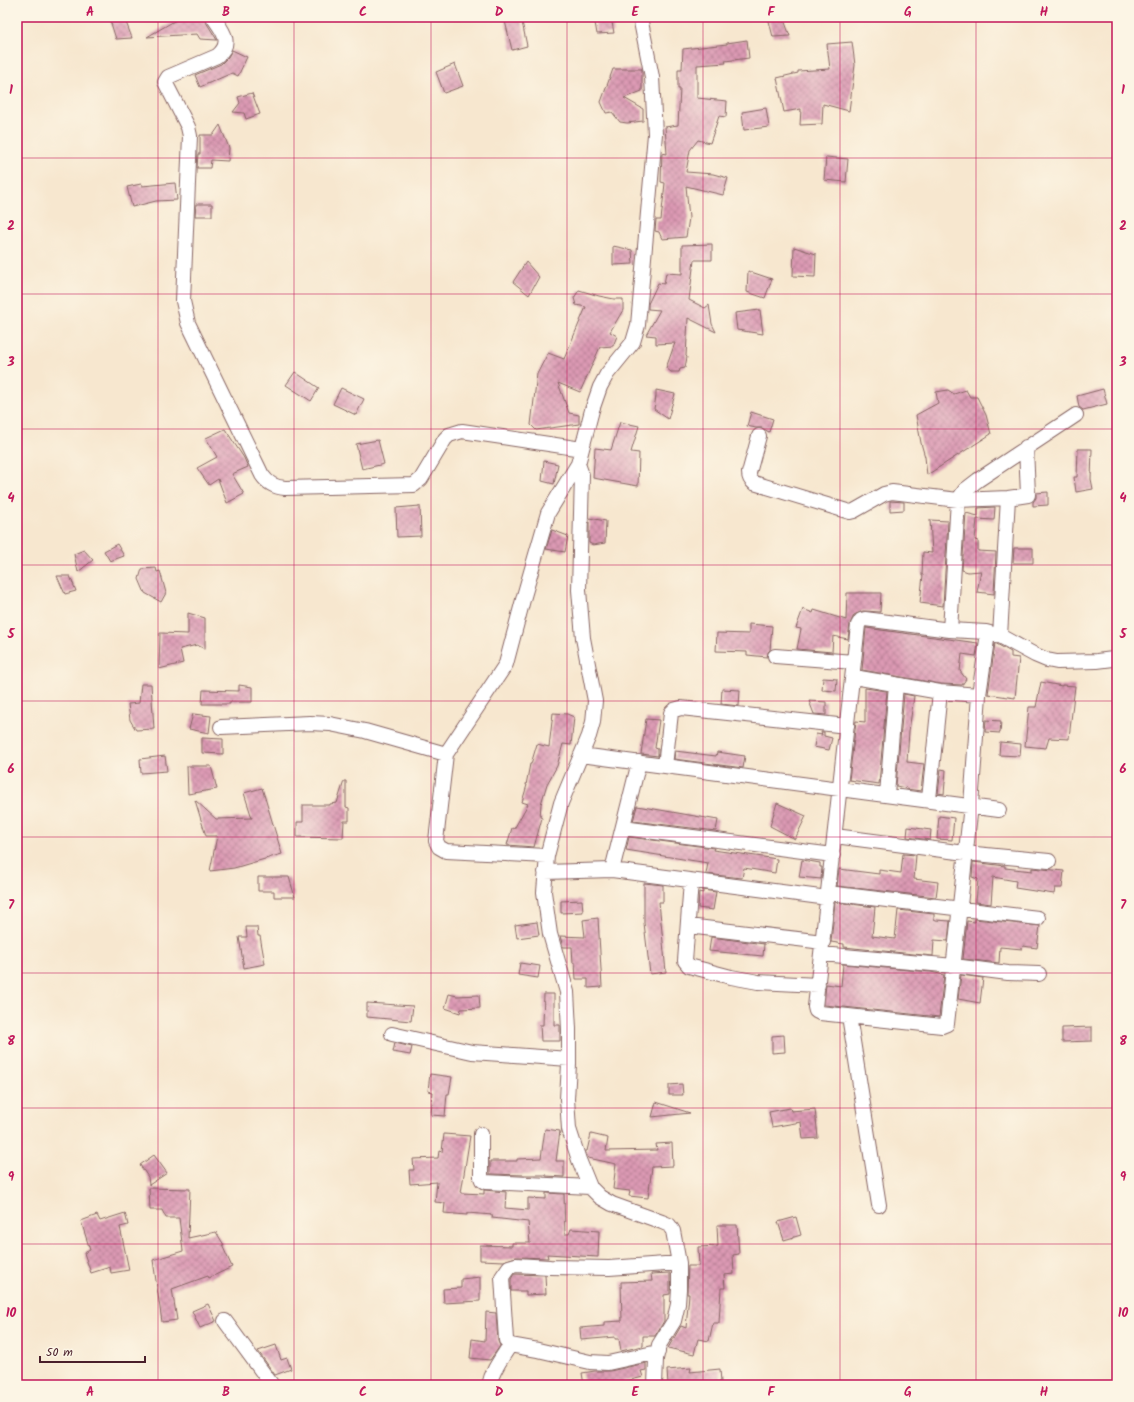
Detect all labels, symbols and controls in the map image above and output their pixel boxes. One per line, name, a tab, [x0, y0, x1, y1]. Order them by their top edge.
text: A	[86, 2, 94, 23]
text: B	[222, 2, 230, 23]
text: C	[359, 2, 367, 23]
text: D	[495, 2, 504, 23]
text: E	[631, 2, 639, 23]
text: F	[767, 2, 775, 23]
text: G	[904, 2, 912, 23]
text: H	[1040, 2, 1049, 23]
text: 1	[9, 80, 13, 101]
text: 1	[1121, 80, 1125, 101]
text: 2	[7, 216, 15, 237]
text: 2	[1119, 216, 1127, 237]
text: 3	[6, 352, 15, 373]
text: 3	[1118, 352, 1127, 373]
text: 4	[7, 488, 15, 509]
text: 4	[1119, 488, 1127, 509]
text: 5	[7, 624, 16, 645]
text: 5	[1119, 624, 1128, 645]
text: 6	[7, 759, 15, 780]
text: 6	[1119, 759, 1127, 780]
text: 7	[8, 895, 15, 916]
text: 7	[1120, 895, 1127, 916]
text: 8	[7, 1031, 15, 1052]
text: 8	[1119, 1031, 1127, 1052]
text: 9	[8, 1167, 15, 1188]
text: 9	[1120, 1167, 1127, 1188]
text: 10	[6, 1303, 17, 1324]
text: 10	[1118, 1303, 1129, 1324]
scale bar	[40, 1338, 145, 1364]
text: 50 m	[46, 1343, 73, 1362]
text: A	[86, 1382, 94, 1402]
text: B	[222, 1382, 230, 1402]
text: C	[359, 1382, 367, 1402]
text: D	[495, 1382, 504, 1402]
text: E	[631, 1382, 639, 1402]
text: F	[767, 1382, 775, 1402]
text: G	[904, 1382, 912, 1402]
text: H	[1040, 1382, 1049, 1402]

